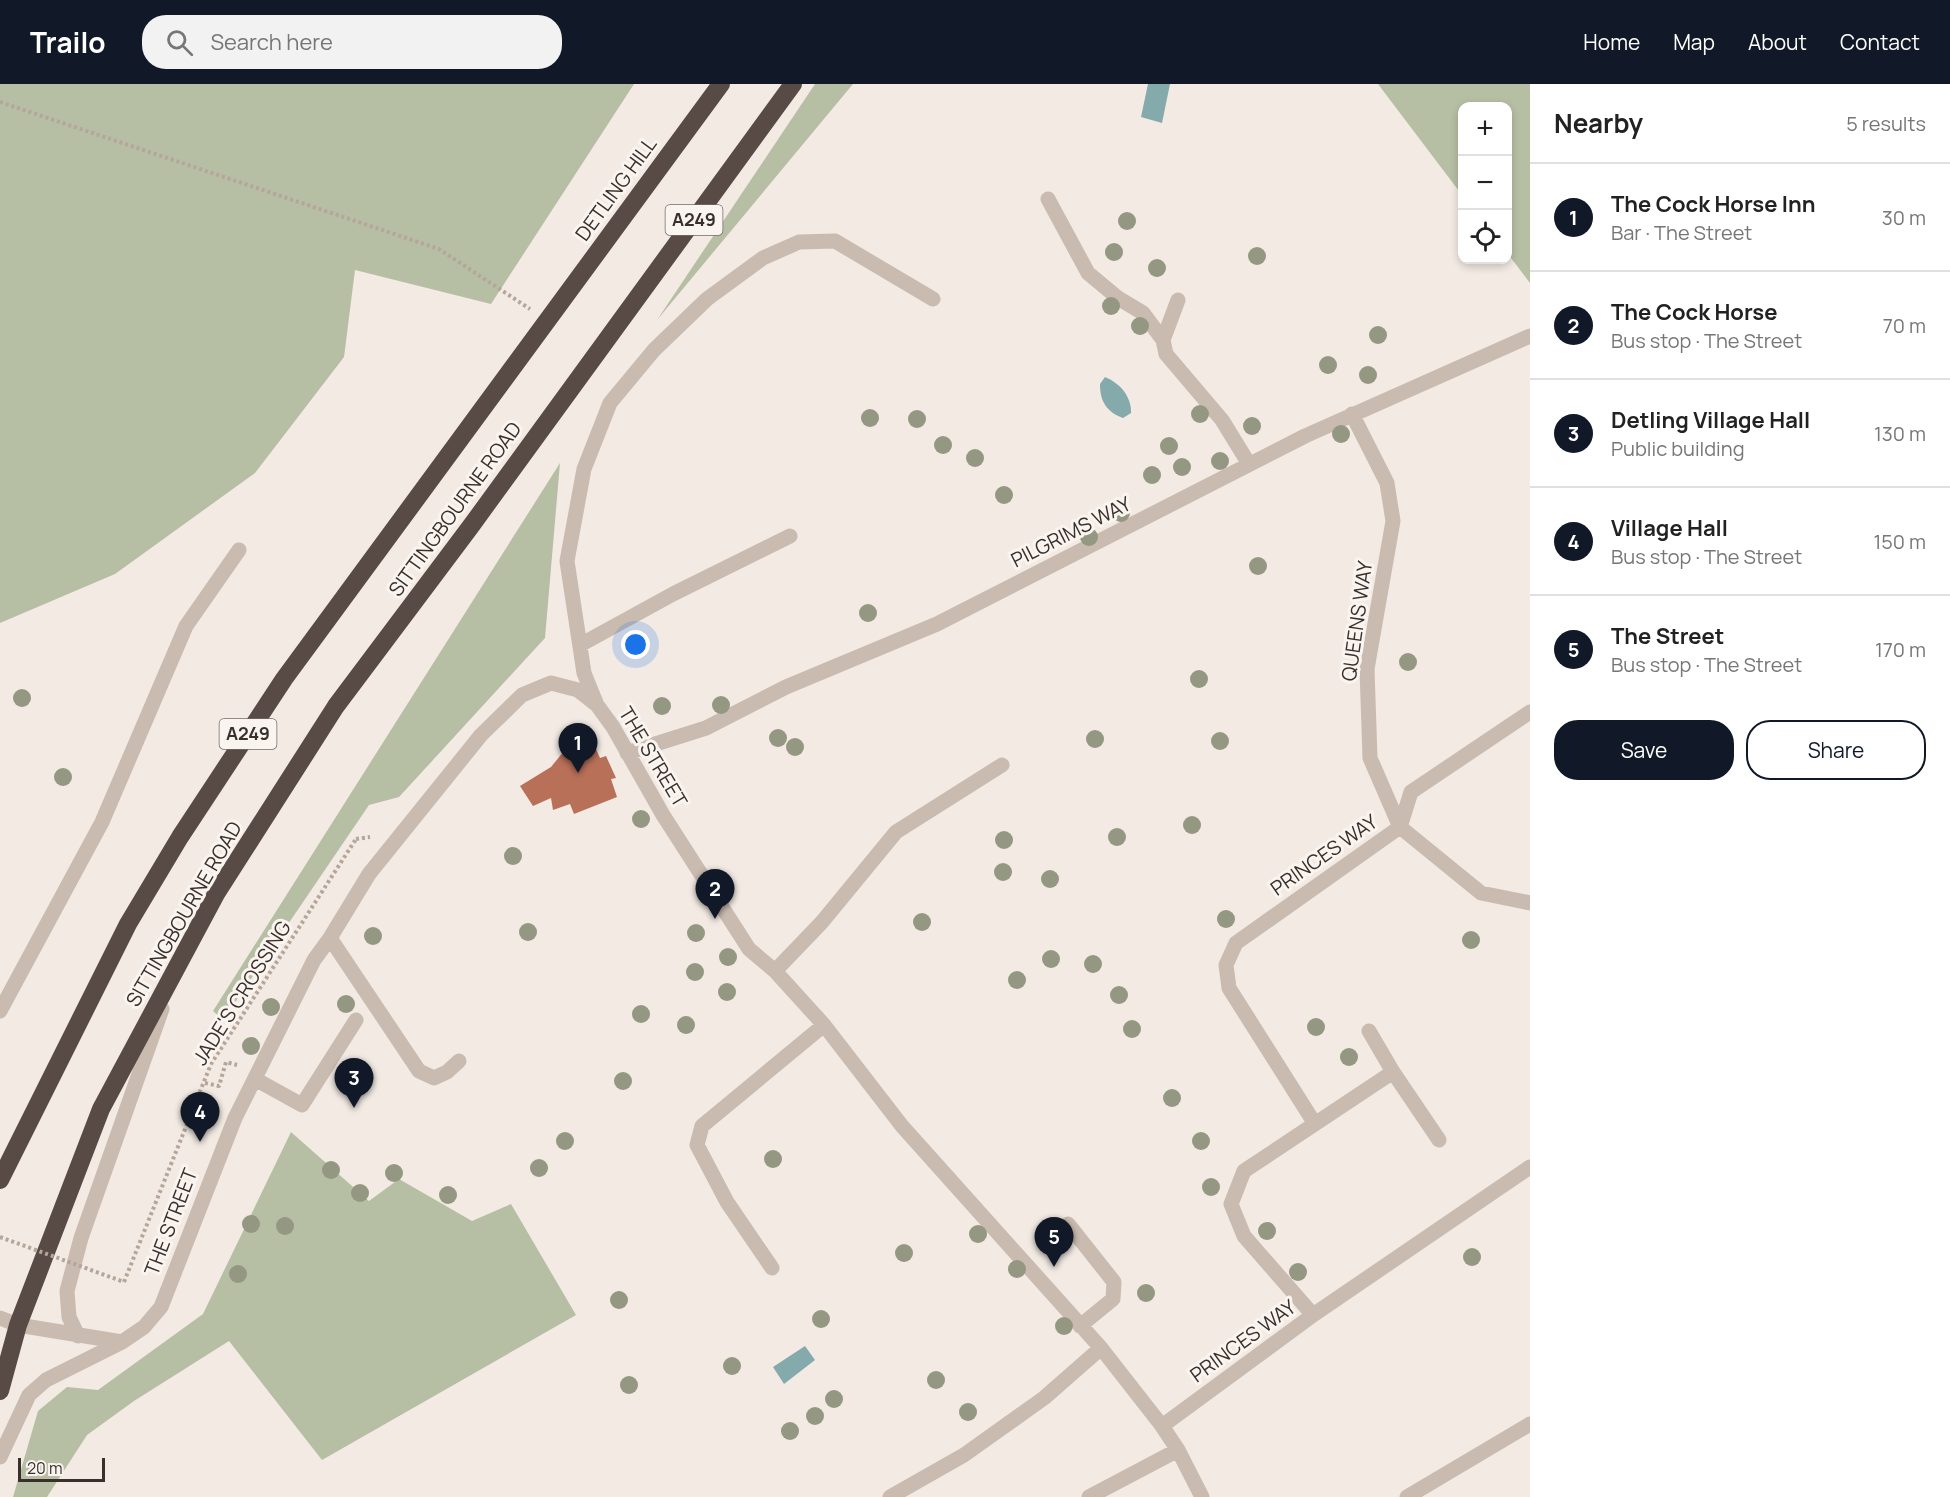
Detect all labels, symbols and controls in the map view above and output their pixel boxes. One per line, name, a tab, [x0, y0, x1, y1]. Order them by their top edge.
search box	[142, 15, 562, 69]
text: Trailo	[30, 23, 106, 61]
icon: search	[163, 26, 196, 59]
text: Search here	[211, 27, 333, 57]
text: Home	[1583, 28, 1640, 56]
text: Map	[1673, 28, 1715, 56]
text: About	[1748, 28, 1807, 56]
text: Contact	[1840, 28, 1920, 56]
map controls	[1458, 102, 1512, 264]
button: +	[1458, 102, 1512, 156]
text: Nearby	[1554, 105, 1643, 141]
text: 5 results	[1846, 110, 1926, 137]
street label: DETLING HILL	[569, 131, 662, 246]
button: −	[1458, 156, 1512, 210]
text: The Cock Horse Inn	[1611, 189, 1816, 219]
text: 1	[1569, 204, 1578, 231]
text: 30 m	[1882, 204, 1926, 231]
road number: A249	[666, 205, 722, 235]
button: locate	[1458, 210, 1512, 264]
text: Bar · The Street	[1611, 219, 1752, 246]
text: The Cock Horse	[1611, 297, 1777, 327]
text: 2	[1568, 312, 1579, 339]
text: 70 m	[1883, 312, 1926, 339]
text: Bus stop · The Street	[1611, 327, 1802, 354]
text: Detling Village Hall	[1611, 405, 1810, 435]
street label: SITTINGBOURNE ROAD	[382, 416, 527, 601]
text: 3	[1568, 420, 1579, 447]
text: 130 m	[1874, 420, 1926, 447]
text: Public building	[1611, 435, 1745, 462]
street label: PILGRIMS WAY	[1006, 489, 1136, 573]
text: Village Hall	[1611, 513, 1728, 543]
text: 4	[1567, 528, 1580, 555]
text: 150 m	[1873, 528, 1926, 555]
text: Bus stop · The Street	[1611, 543, 1802, 570]
street label: QUEENS WAY	[1335, 558, 1378, 683]
text: The Street	[1611, 621, 1724, 651]
your location	[621, 630, 650, 659]
text: 5	[1568, 636, 1579, 663]
text: 170 m	[1875, 636, 1926, 663]
text: Bus stop · The Street	[1611, 651, 1802, 678]
street label: THE STREET	[613, 702, 694, 812]
road number: A249	[220, 719, 276, 749]
button: Save	[1554, 720, 1734, 780]
button: Share	[1746, 720, 1926, 780]
pin: 1	[558, 724, 598, 773]
street label: PRINCES WAY	[1265, 807, 1383, 901]
street label: SITTINGBOURNE ROAD	[119, 816, 248, 1011]
pin: 2	[696, 870, 734, 919]
street label: JADE'S CROSSING	[186, 915, 297, 1070]
pin: 3	[334, 1058, 374, 1108]
pin: 4	[180, 1092, 220, 1142]
street label: THE STREET	[138, 1164, 203, 1279]
pin: 5	[1034, 1218, 1074, 1267]
street label: PRINCES WAY	[1184, 1293, 1302, 1388]
scale bar	[18, 1455, 105, 1482]
text: 20 m	[27, 1457, 63, 1479]

